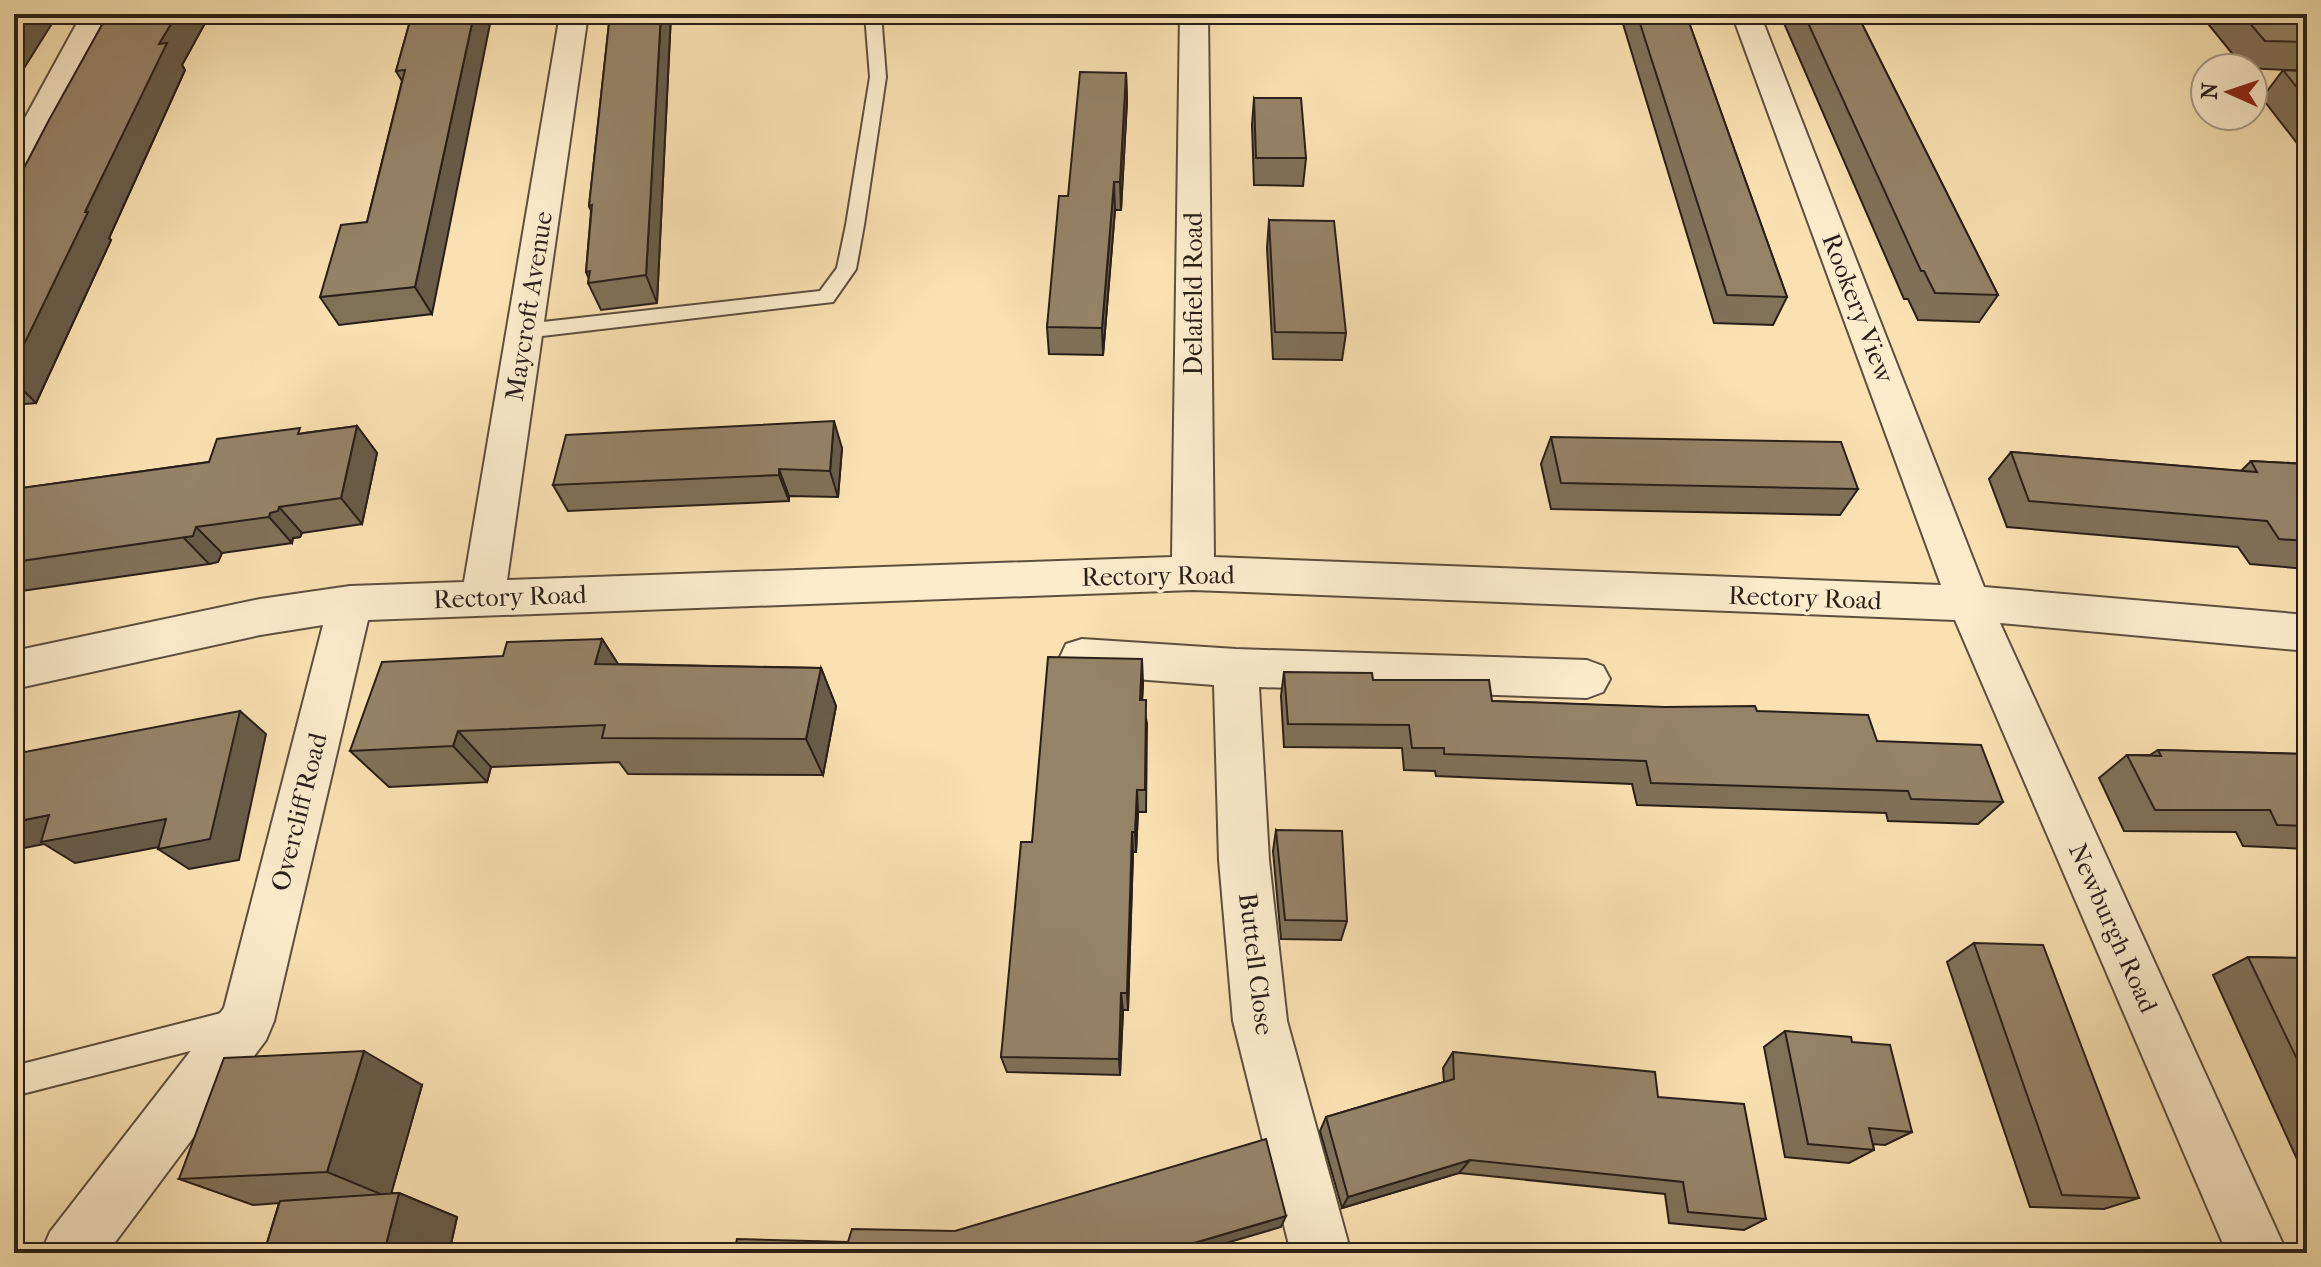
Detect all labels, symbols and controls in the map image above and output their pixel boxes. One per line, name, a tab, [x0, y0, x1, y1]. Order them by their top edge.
north arrow	[2189, 52, 2269, 132]
text: N	[2197, 82, 2223, 100]
street label: Maycroft Avenue	[499, 209, 559, 403]
street label: Delafield Road	[1178, 211, 1209, 376]
street label: Rookery View	[1815, 229, 1901, 388]
street label: Rectory Road	[1081, 559, 1236, 593]
street label: Rectory Road	[433, 579, 588, 615]
street label: Rectory Road	[1728, 580, 1883, 616]
street label: Overcliff Road	[264, 729, 334, 894]
street label: Newburgh Road	[2062, 838, 2165, 1018]
street label: Buttell Close	[1232, 891, 1280, 1037]

